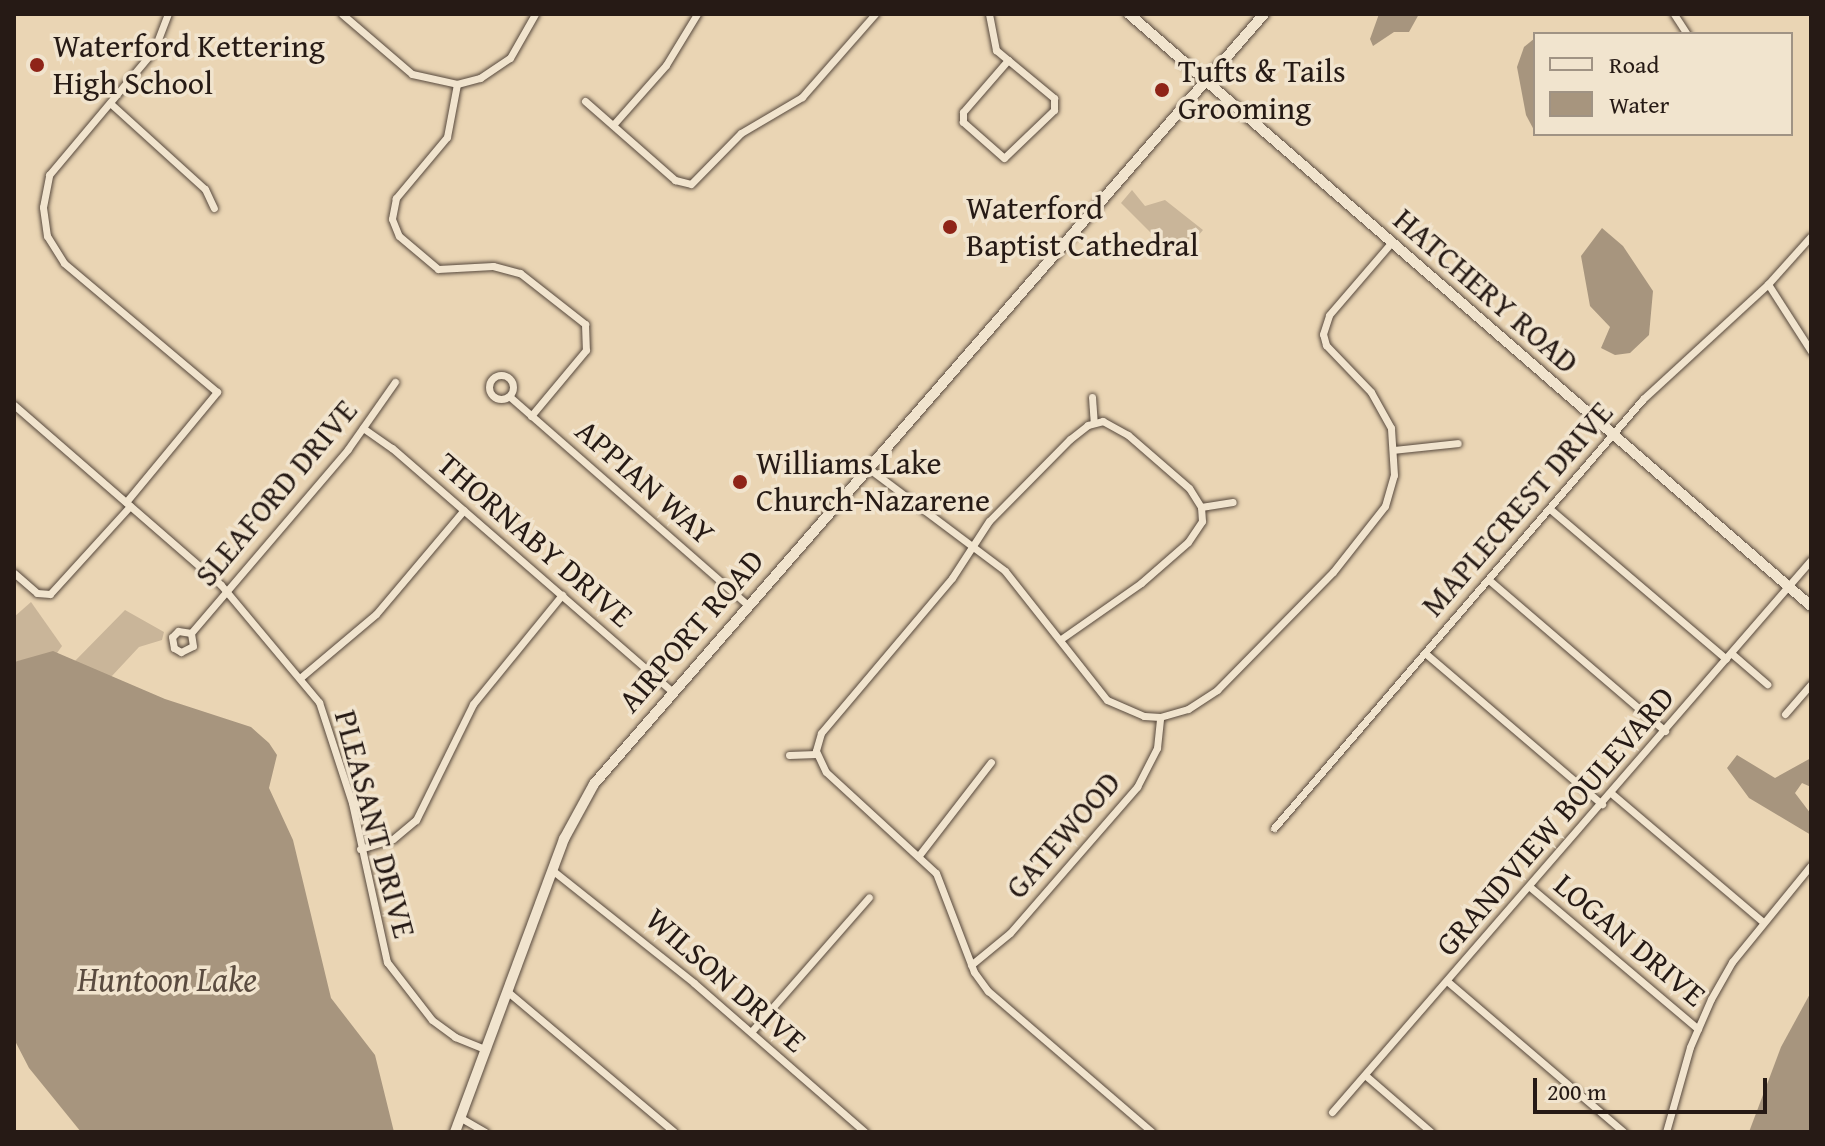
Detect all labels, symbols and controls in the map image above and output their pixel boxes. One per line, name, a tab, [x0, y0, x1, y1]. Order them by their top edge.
place label: Waterford Kettering High School	[53, 28, 325, 103]
legend	[1533, 32, 1793, 136]
text: Road	[1609, 47, 1659, 82]
place label: Tufts & Tails Grooming	[1178, 53, 1346, 128]
marker: Waterford Kettering High School	[28, 56, 46, 74]
marker: Tufts & Tails Grooming	[1153, 81, 1171, 99]
text: Water	[1609, 87, 1669, 122]
place label: Waterford Baptist Cathedral	[966, 190, 1199, 265]
street label: HATCHERY ROAD	[1386, 200, 1586, 382]
marker: Waterford Baptist Cathedral	[941, 218, 959, 236]
street label: SLEAFORD DRIVE	[187, 392, 365, 594]
street label: MAPLECREST DRIVE	[1413, 394, 1621, 624]
street label: APPIAN WAY	[568, 411, 722, 553]
street label: THORNABY DRIVE	[429, 445, 641, 635]
place label: Williams Lake Church-Nazarene	[756, 445, 990, 520]
marker: Williams Lake Church-Nazarene	[731, 473, 749, 491]
street label: AIRPORT ROAD	[610, 542, 772, 720]
street label: GRANDVIEW BOULEVARD	[1428, 678, 1682, 964]
street label: PLEASANT DRIVE	[326, 706, 424, 942]
street label: GATEWOOD	[997, 764, 1129, 906]
street label: LOGAN DRIVE	[1546, 865, 1714, 1015]
street label: WILSON DRIVE	[638, 900, 814, 1060]
water label: Huntoon Lake	[77, 959, 257, 999]
scale bar	[1537, 1062, 1771, 1112]
text: 200 m	[1547, 1074, 1607, 1109]

